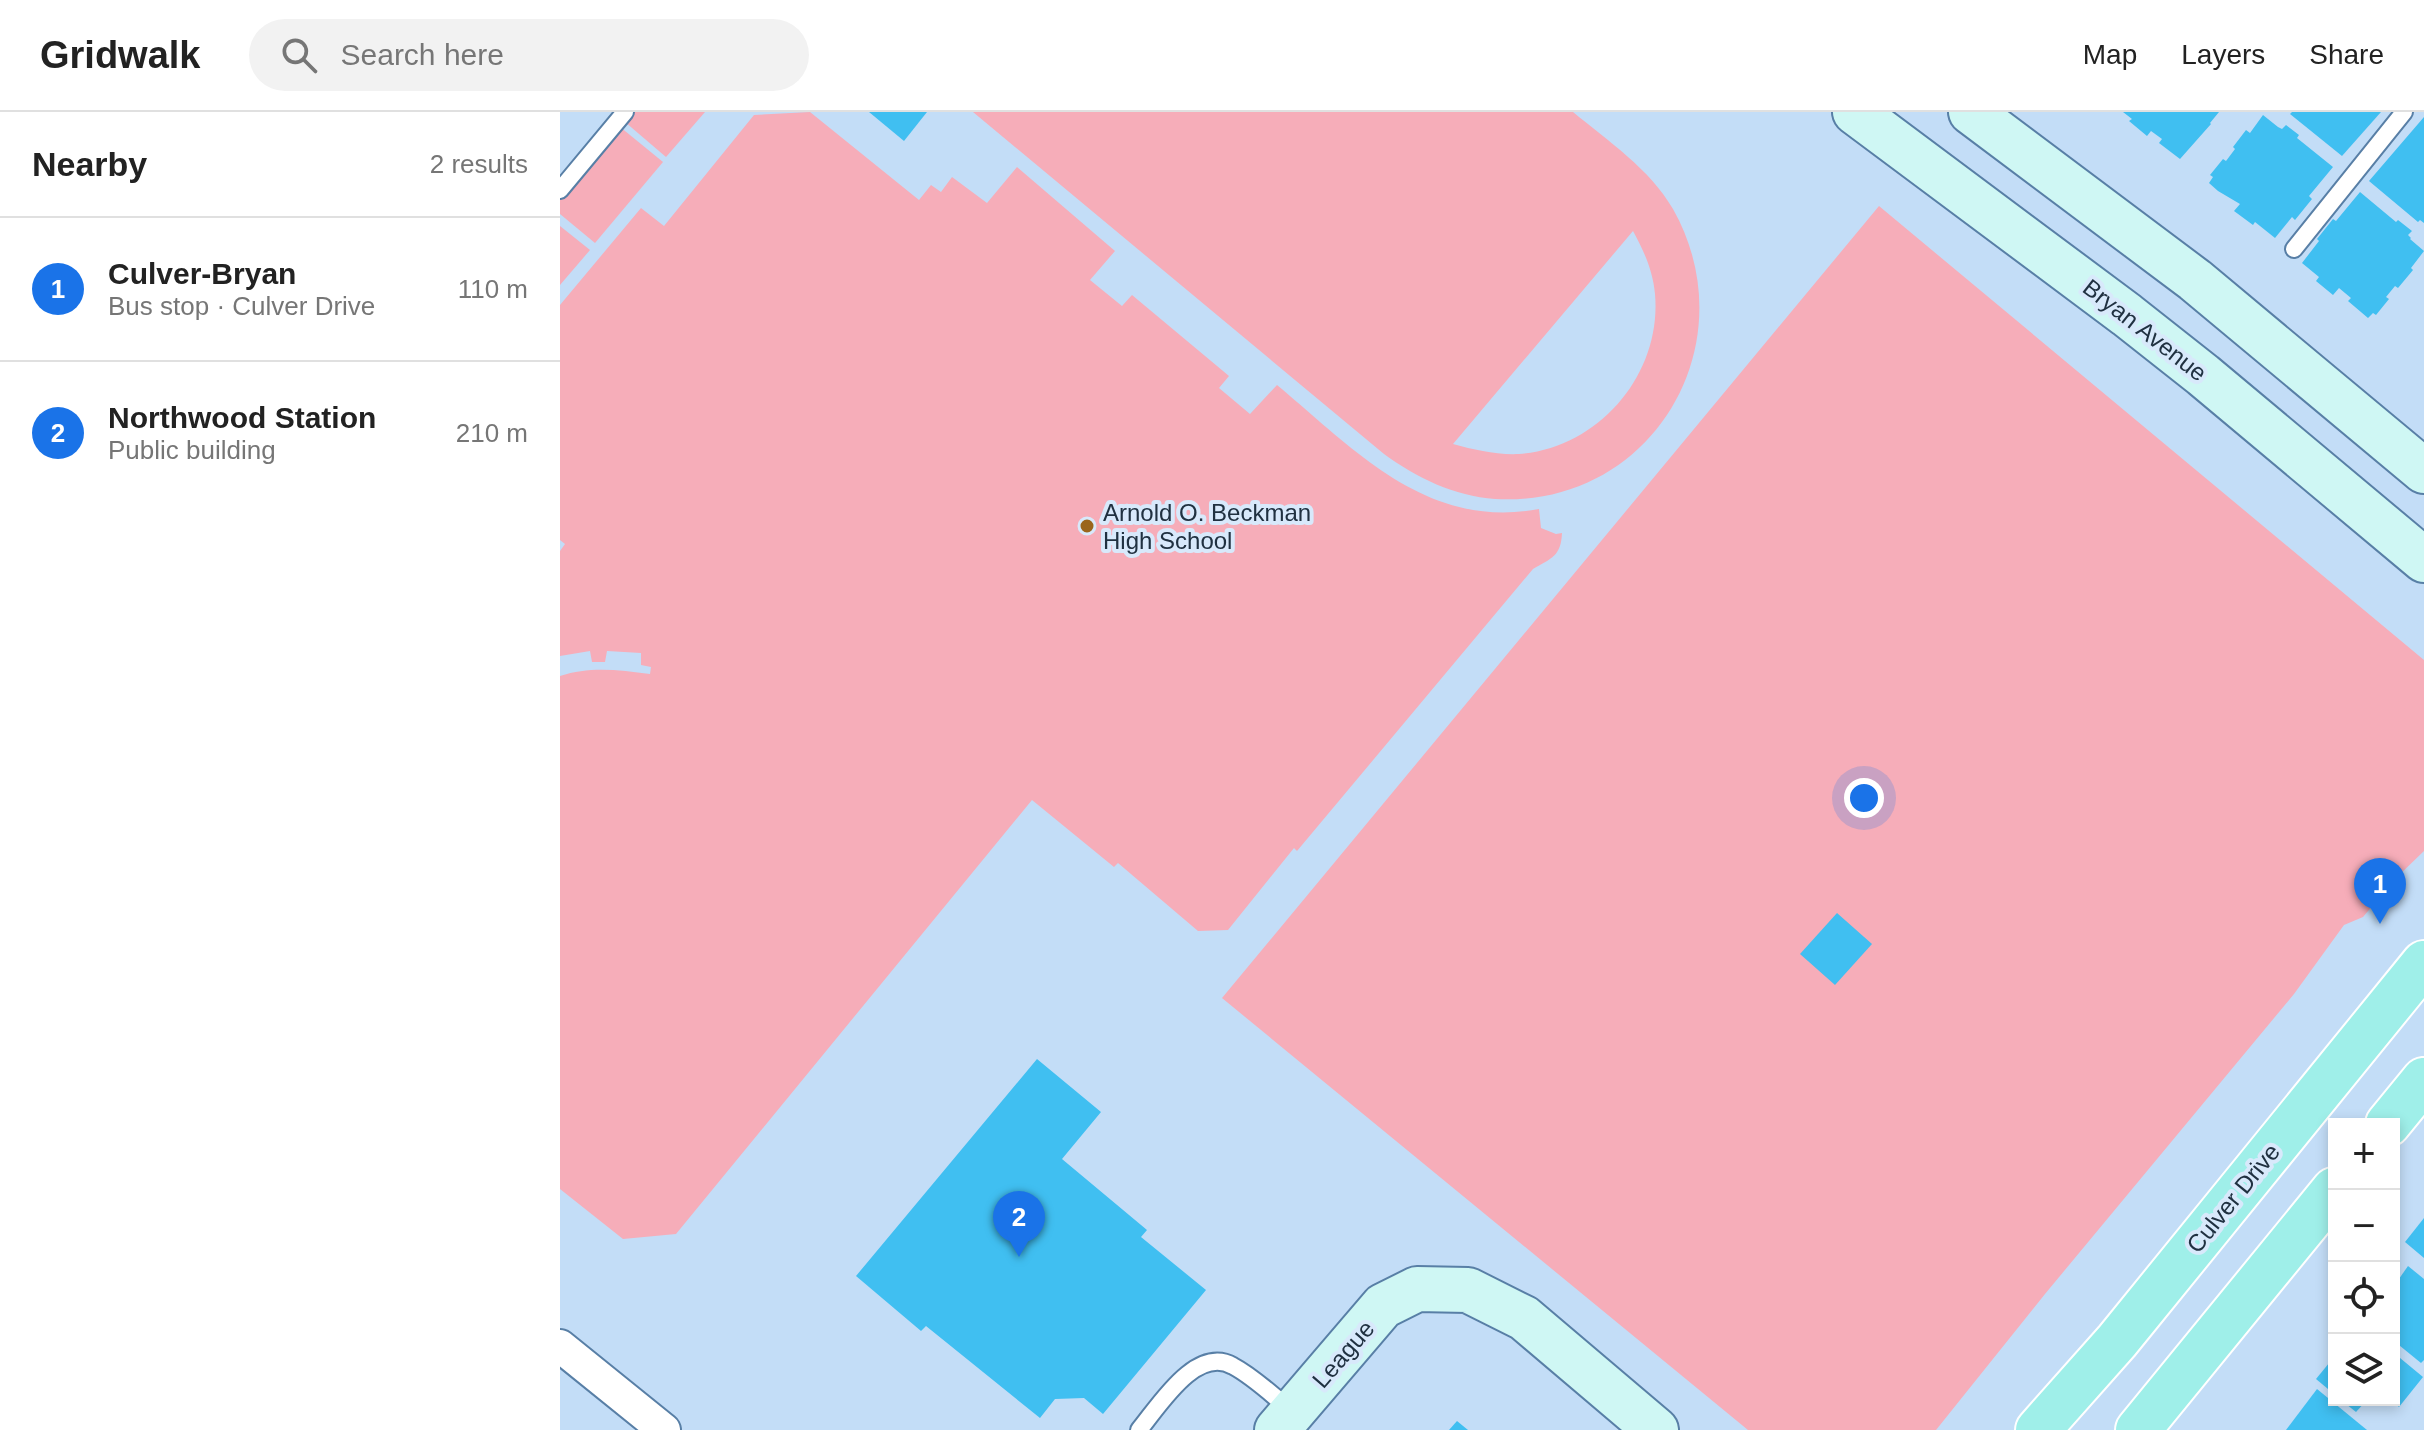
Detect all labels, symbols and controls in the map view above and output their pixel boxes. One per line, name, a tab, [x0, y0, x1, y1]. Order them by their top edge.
search box	[249, 19, 809, 91]
icon: search	[277, 33, 321, 77]
text: Gridwalk	[40, 34, 201, 76]
text: Search here	[341, 38, 504, 71]
text: Map	[2083, 39, 2137, 70]
text: Layers	[2181, 39, 2265, 70]
text: Share	[2309, 39, 2384, 70]
text: Nearby	[32, 145, 147, 183]
text: 2 results	[430, 149, 528, 179]
text: Culver-Bryan	[108, 257, 296, 290]
street label: Bryan Avenue	[2078, 273, 2212, 387]
text: 1	[51, 274, 65, 304]
text: 110 m	[458, 274, 528, 304]
text: Bus stop · Culver Drive	[108, 291, 375, 321]
text: Northwood Station	[108, 401, 376, 434]
text: 2	[51, 418, 65, 448]
text: 210 m	[456, 418, 528, 448]
text: Public building	[108, 435, 276, 465]
place label: Arnold O. Beckman High School	[1103, 499, 1311, 554]
marker: Arnold O. Beckman High School	[1078, 517, 1096, 535]
your location	[1844, 778, 1884, 818]
pin: 1	[2354, 858, 2406, 924]
map controls	[2328, 1118, 2400, 1406]
button: +	[2328, 1118, 2400, 1190]
street label: Culver Drive	[2181, 1138, 2285, 1258]
button: −	[2328, 1190, 2400, 1262]
pin: 2	[993, 1191, 1045, 1257]
button: locate	[2328, 1262, 2400, 1334]
street label: League	[1307, 1315, 1379, 1393]
button: layers	[2328, 1334, 2400, 1406]

